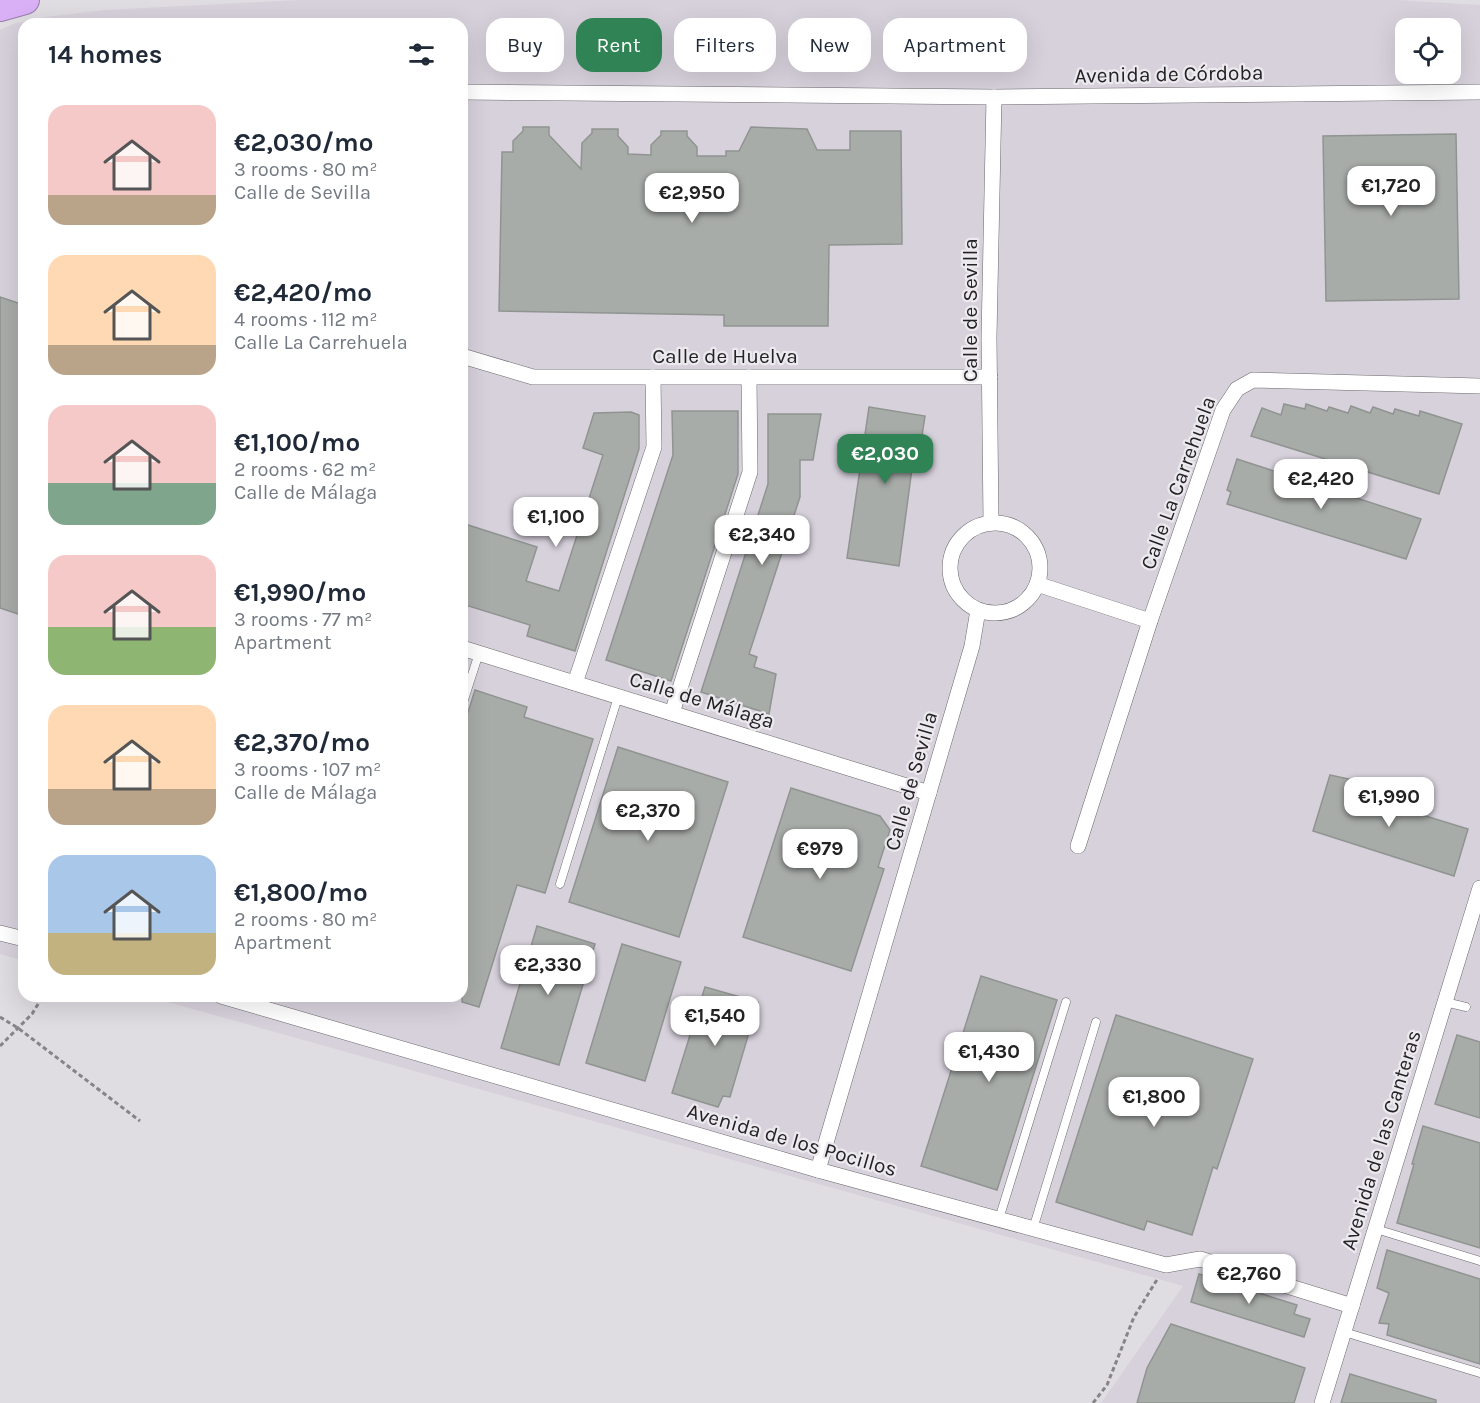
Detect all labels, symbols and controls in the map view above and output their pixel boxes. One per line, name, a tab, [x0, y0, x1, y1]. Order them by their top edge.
chip: Buy	[486, 18, 564, 72]
chip: Rent	[576, 18, 662, 72]
chip: Filters	[674, 18, 776, 72]
chip: New	[788, 18, 871, 72]
chip: Apartment	[883, 18, 1027, 72]
map controls	[1395, 18, 1461, 84]
button: locate	[1395, 18, 1461, 84]
icon: filters	[405, 38, 438, 71]
text: 14 homes	[48, 39, 162, 70]
street label: Avenida de Córdoba	[1074, 60, 1264, 88]
text: €2,030/mo	[234, 127, 374, 158]
icon: home	[96, 129, 168, 201]
text: 3 rooms · 80 m²	[234, 158, 378, 181]
pin: €1,720	[1342, 166, 1440, 217]
pin: €2,950	[643, 173, 741, 224]
text: €1,720	[1361, 174, 1421, 197]
text: Calle de Sevilla	[234, 181, 371, 204]
text: €2,950	[659, 181, 725, 204]
street label: Calle de Sevilla	[958, 238, 982, 382]
text: €2,420/mo	[234, 277, 372, 308]
icon: home	[96, 279, 168, 351]
text: 4 rooms · 112 m²	[234, 308, 378, 331]
text: Calle La Carrehuela	[234, 331, 408, 354]
street label: Calle de Huelva	[652, 344, 798, 368]
street label: Calle La Carrehuela	[1136, 393, 1220, 573]
text: €1,100/mo	[234, 427, 360, 458]
icon: home	[96, 429, 168, 501]
pin: €2,030	[836, 434, 934, 485]
text: €2,030	[851, 442, 919, 465]
text: 2 rooms · 62 m²	[234, 458, 376, 481]
pin: €2,420	[1272, 459, 1370, 510]
text: €2,420	[1288, 467, 1354, 490]
text: Calle de Málaga	[234, 481, 377, 504]
pin: €1,100	[507, 497, 605, 548]
text: €1,100	[527, 505, 585, 528]
pin: €2,340	[713, 515, 811, 566]
text: €2,340	[729, 523, 795, 546]
text: €1,990/mo	[234, 577, 366, 608]
icon: home	[96, 579, 168, 651]
text: 3 rooms · 77 m²	[234, 608, 372, 631]
text: Apartment	[234, 631, 332, 654]
street label: Calle de Málaga	[627, 667, 777, 733]
street label: Calle de Sevilla	[880, 709, 942, 853]
text: €2,370/mo	[234, 727, 370, 758]
icon: home	[96, 729, 168, 801]
text: 3 rooms · 107 m²	[234, 758, 381, 781]
pin: €1,990	[1340, 777, 1438, 828]
text: Calle de Málaga	[234, 781, 377, 804]
text: €1,990	[1358, 785, 1420, 808]
pin: €2,370	[599, 791, 697, 842]
text: €2,370	[616, 799, 680, 822]
pin: €979	[784, 829, 856, 880]
text: €979	[796, 837, 844, 860]
text: €1,800/mo	[234, 877, 368, 908]
icon: home	[96, 879, 168, 951]
text: 2 rooms · 80 m²	[234, 908, 377, 931]
text: Apartment	[234, 931, 332, 954]
pin: €2,330	[499, 945, 597, 996]
text: €2,330	[514, 953, 582, 976]
pin: €1,540	[666, 996, 764, 1047]
text: €1,540	[684, 1004, 746, 1027]
street label: Avenida de las Canteras	[1336, 1027, 1426, 1253]
pin: €1,430	[940, 1032, 1038, 1083]
text: €1,430	[958, 1040, 1020, 1063]
pin: €1,800	[1105, 1077, 1203, 1128]
text: €1,800	[1122, 1085, 1186, 1108]
street label: Avenida de los Pocillos	[684, 1099, 900, 1181]
pin: €2,760	[1200, 1254, 1298, 1305]
text: €2,760	[1217, 1262, 1281, 1285]

